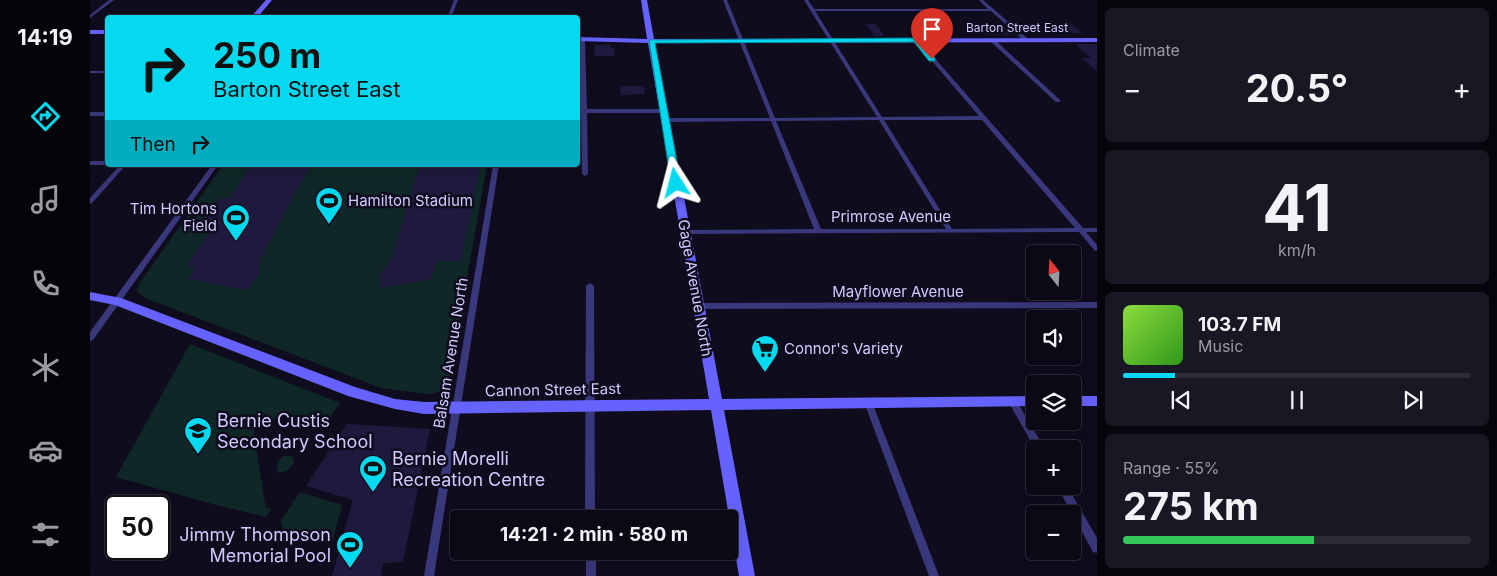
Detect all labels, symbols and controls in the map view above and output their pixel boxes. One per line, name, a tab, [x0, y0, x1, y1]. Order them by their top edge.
pin	[911, 8, 953, 59]
icon: arrive	[918, 15, 946, 43]
street label: Barton Street East	[966, 20, 1068, 35]
text: 14:19	[17, 24, 73, 50]
text: 250 m	[213, 34, 321, 76]
icon: right	[130, 35, 195, 100]
text: Climate	[1123, 40, 1180, 60]
text: 20.5°	[1246, 65, 1348, 111]
text: −	[1123, 72, 1142, 106]
text: +	[1452, 72, 1471, 106]
text: Barton Street East	[213, 76, 400, 102]
icon: directions	[28, 99, 63, 134]
icon: right	[186, 130, 214, 158]
text: Then	[130, 133, 176, 156]
position arrow	[649, 156, 701, 208]
text: 41	[1262, 168, 1332, 247]
icon: music	[28, 182, 63, 217]
sports icon: Hamilton Stadium	[314, 186, 344, 225]
place label: Hamilton Stadium	[348, 191, 473, 210]
place label: Tim Hortons Field	[130, 199, 217, 235]
sports icon: Tim Hortons Field	[221, 203, 251, 242]
street label: Primrose Avenue	[831, 207, 951, 226]
street label: Gage Avenue North	[674, 218, 717, 358]
text: km/h	[1278, 240, 1316, 260]
north arrow	[1026, 245, 1081, 300]
map controls	[1026, 245, 1081, 560]
icon: phone	[28, 266, 63, 301]
street label: Balsam Avenue North	[429, 276, 472, 430]
street label: Mayflower Avenue	[832, 282, 964, 301]
button: sound	[1026, 310, 1081, 365]
text: 103.7 FM	[1198, 313, 1281, 336]
supermarket icon: Connor's Variety	[750, 334, 780, 373]
text: Music	[1198, 336, 1243, 356]
place label: Connor's Variety	[784, 339, 903, 358]
icon: climate	[28, 350, 63, 385]
button: layers	[1026, 375, 1081, 430]
street label: Cannon Street East	[485, 379, 621, 400]
icon: previous	[1167, 386, 1195, 414]
icon: pause	[1283, 386, 1311, 414]
icon: next	[1399, 386, 1427, 414]
place label: Bernie Custis Secondary School	[217, 410, 373, 452]
school or university icon: Bernie Custis Secondary School	[183, 416, 213, 455]
icon: car	[28, 433, 63, 468]
button: +	[1026, 440, 1081, 495]
place label: Bernie Morelli Recreation Centre	[392, 448, 545, 490]
sports icon: Bernie Morelli Recreation Centre	[358, 454, 388, 493]
text: Range · 55%	[1123, 458, 1220, 478]
text: 275 km	[1123, 483, 1259, 529]
speed limit sign: 50	[105, 495, 170, 560]
button: −	[1026, 505, 1081, 560]
icon: filters	[28, 517, 63, 552]
text: 14:21 · 2 min · 580 m	[500, 523, 688, 546]
place label: Jimmy Thompson Memorial Pool	[179, 524, 331, 566]
sports icon: Jimmy Thompson Memorial Pool	[335, 530, 365, 569]

